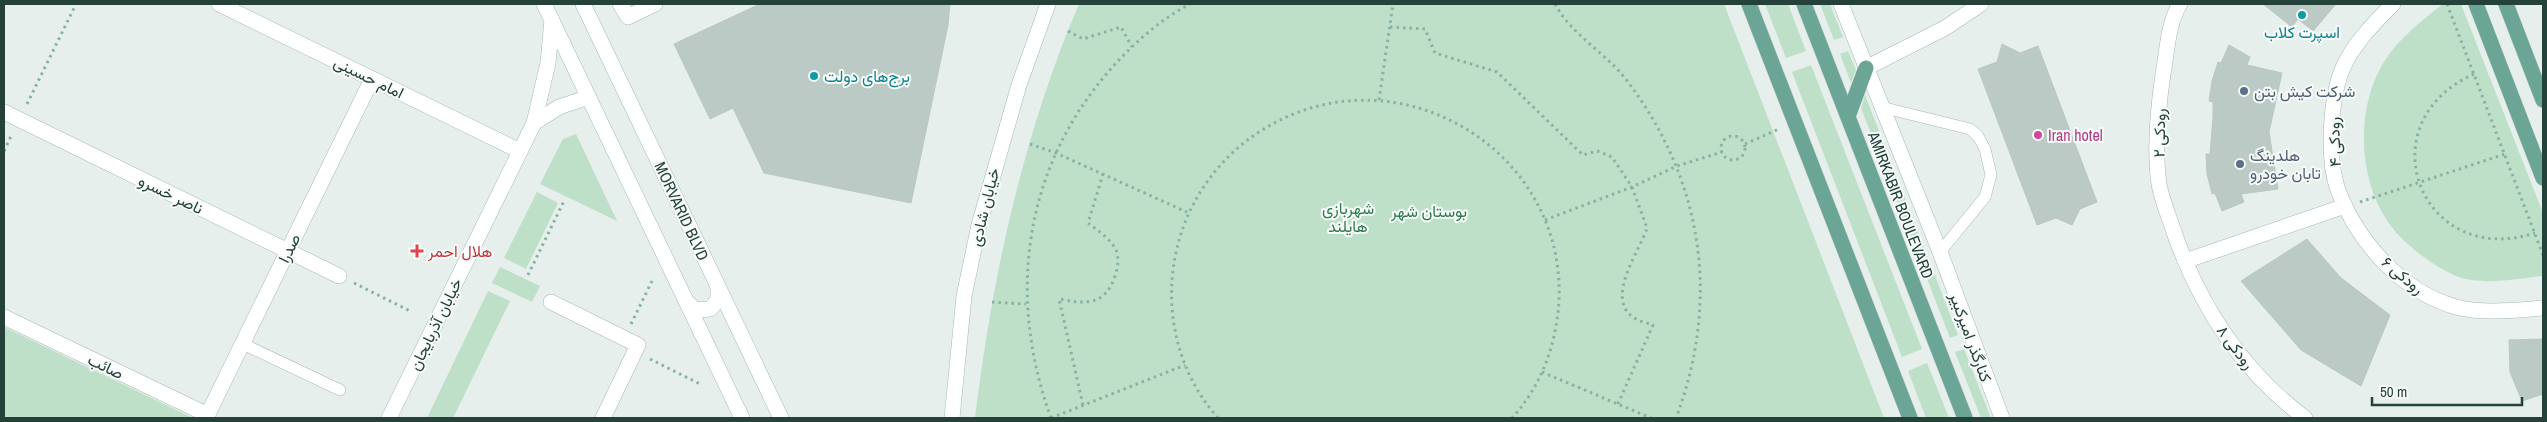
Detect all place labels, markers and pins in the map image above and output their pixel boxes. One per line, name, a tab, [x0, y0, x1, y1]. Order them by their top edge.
marker: اسپرت کلاب	[2296, 9, 2308, 21]
place label: اسپرت کلاب	[2264, 21, 2340, 44]
place label: برج‌های دولت	[824, 65, 910, 88]
marker: برج‌های دولت	[808, 70, 820, 82]
place label: شرکت کیش بتن	[2254, 80, 2355, 102]
marker: شرکت کیش بتن	[2238, 85, 2250, 97]
place label: Iran hotel	[2048, 124, 2103, 146]
marker: Iran hotel	[2032, 129, 2044, 141]
place label: هلدینگ تابان خودرو	[2250, 144, 2321, 184]
marker: هلدینگ تابان خودرو	[2234, 158, 2246, 170]
place label: هلال احمر	[427, 240, 492, 262]
marker: هلال احمر	[410, 244, 424, 258]

